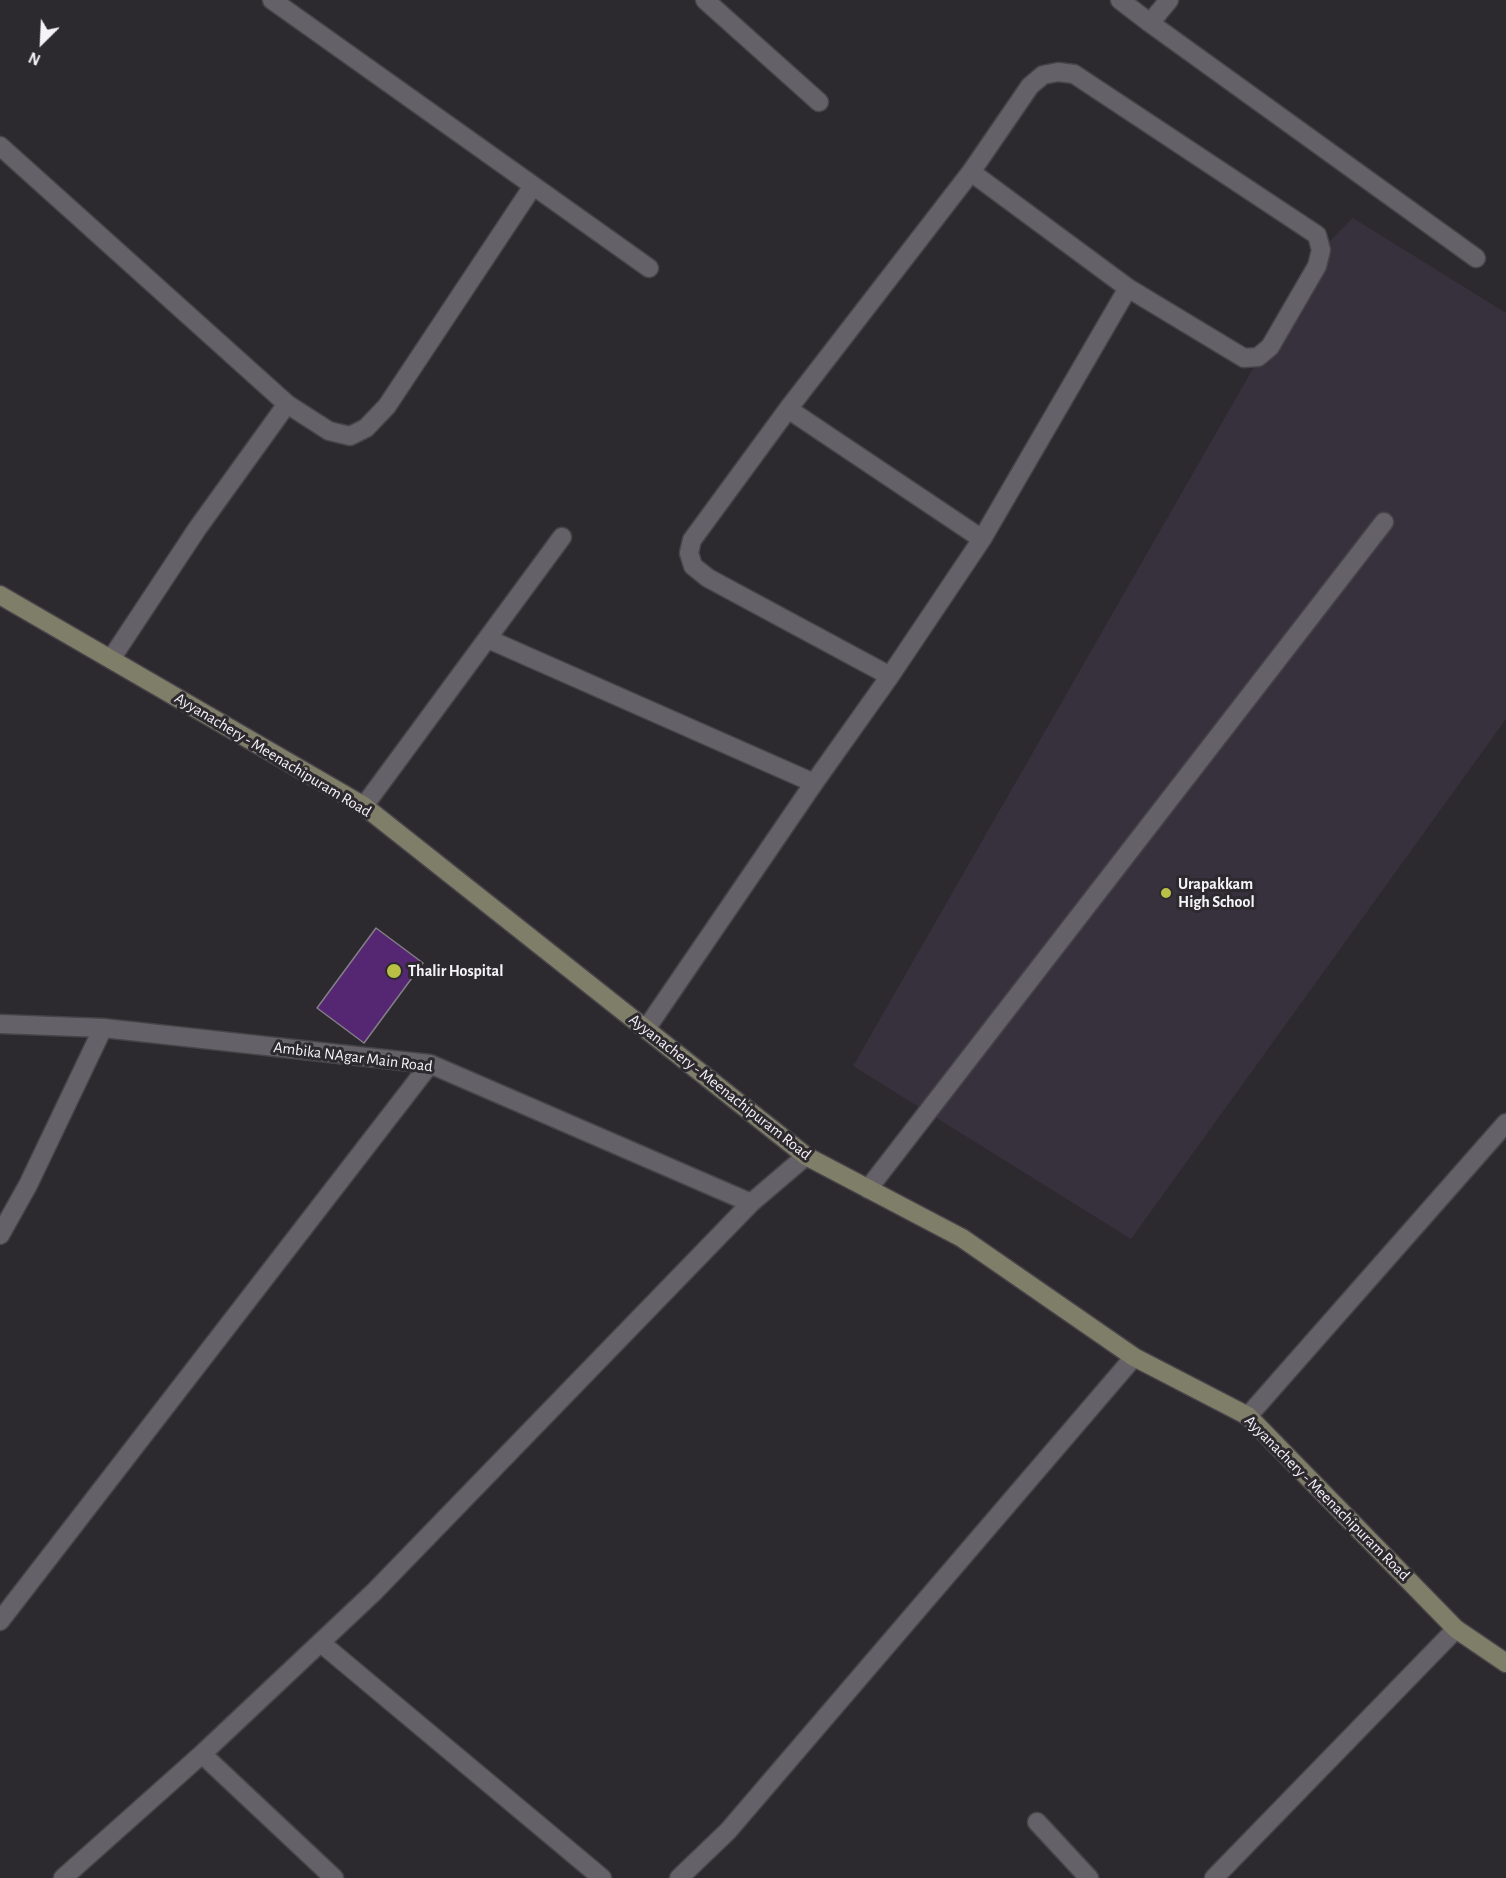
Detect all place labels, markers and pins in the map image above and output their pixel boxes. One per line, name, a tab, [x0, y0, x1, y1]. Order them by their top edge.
place label: Urapakkam High School	[1178, 874, 1255, 912]
marker: Urapakkam High School	[1159, 886, 1173, 900]
place label: Thalir Hospital	[408, 961, 503, 981]
marker: Thalir Hospital	[385, 962, 403, 980]

